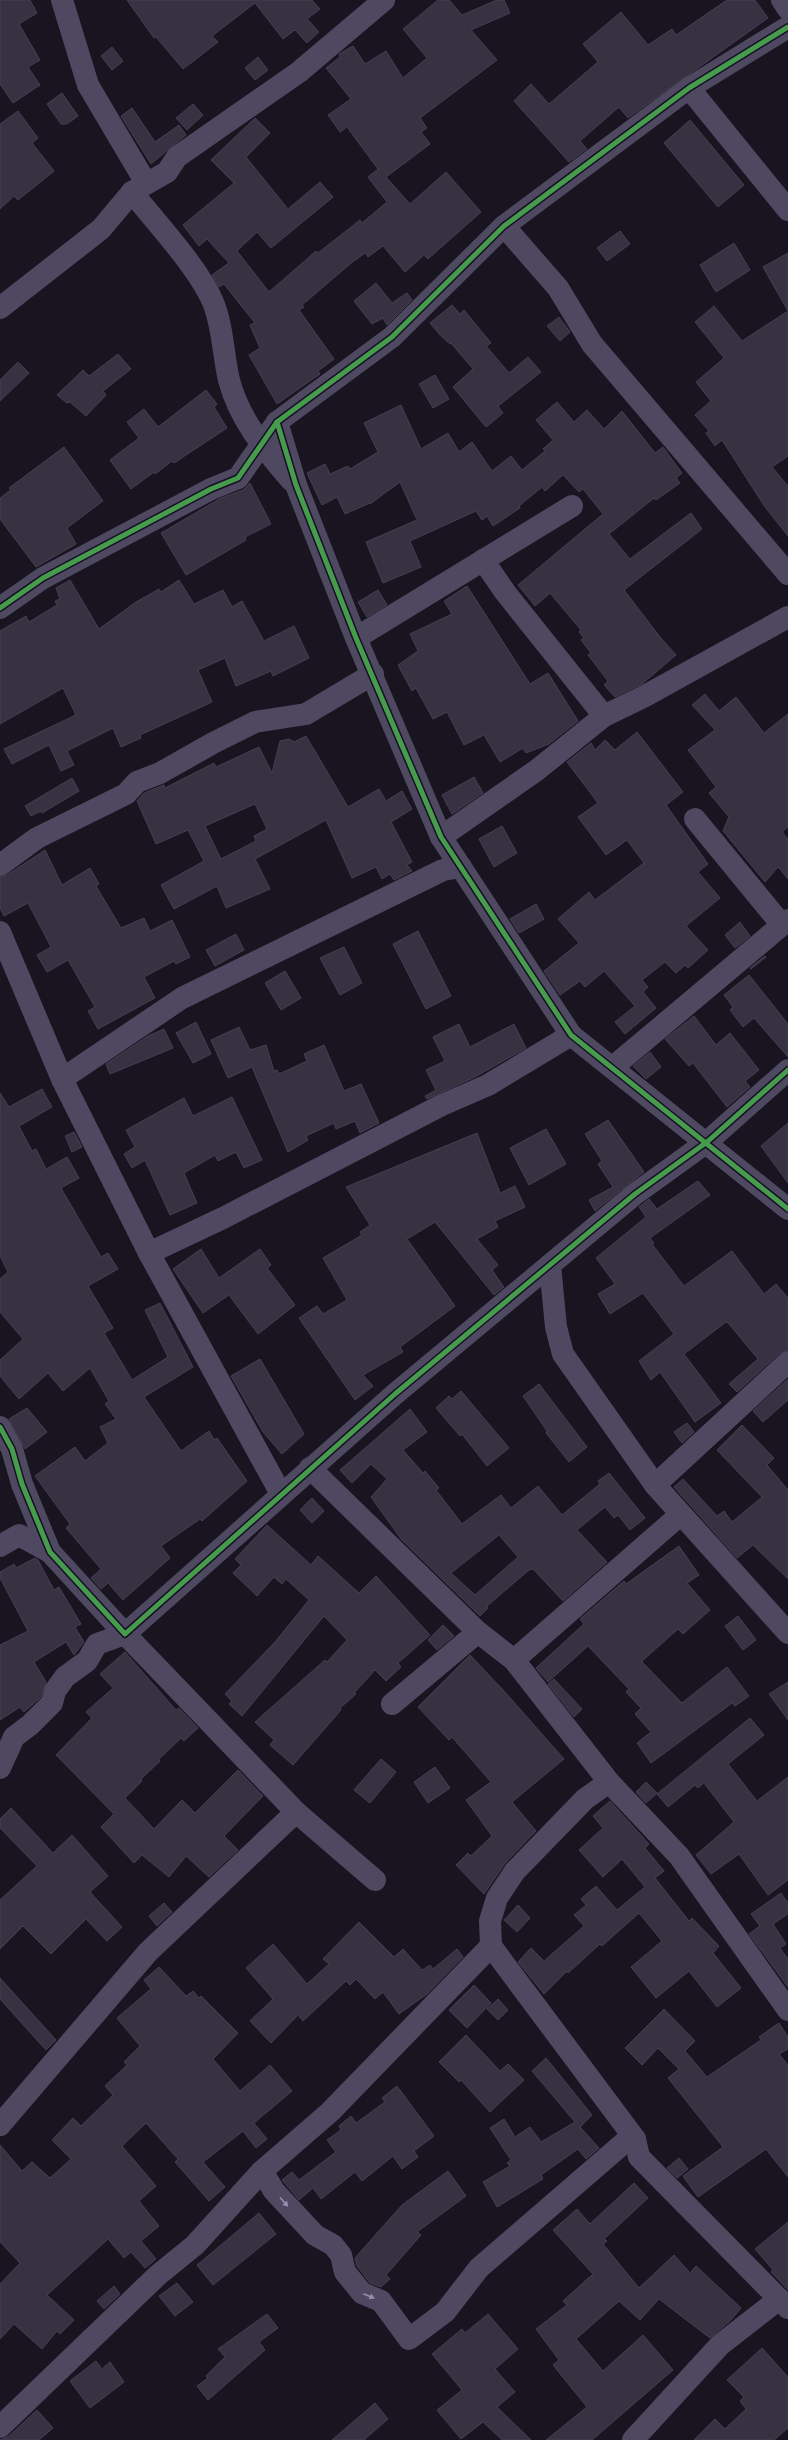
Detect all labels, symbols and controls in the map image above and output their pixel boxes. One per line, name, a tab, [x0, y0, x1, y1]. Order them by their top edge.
one-way arrow	[280, 2197, 289, 2208]
one-way arrow	[363, 2293, 375, 2299]

